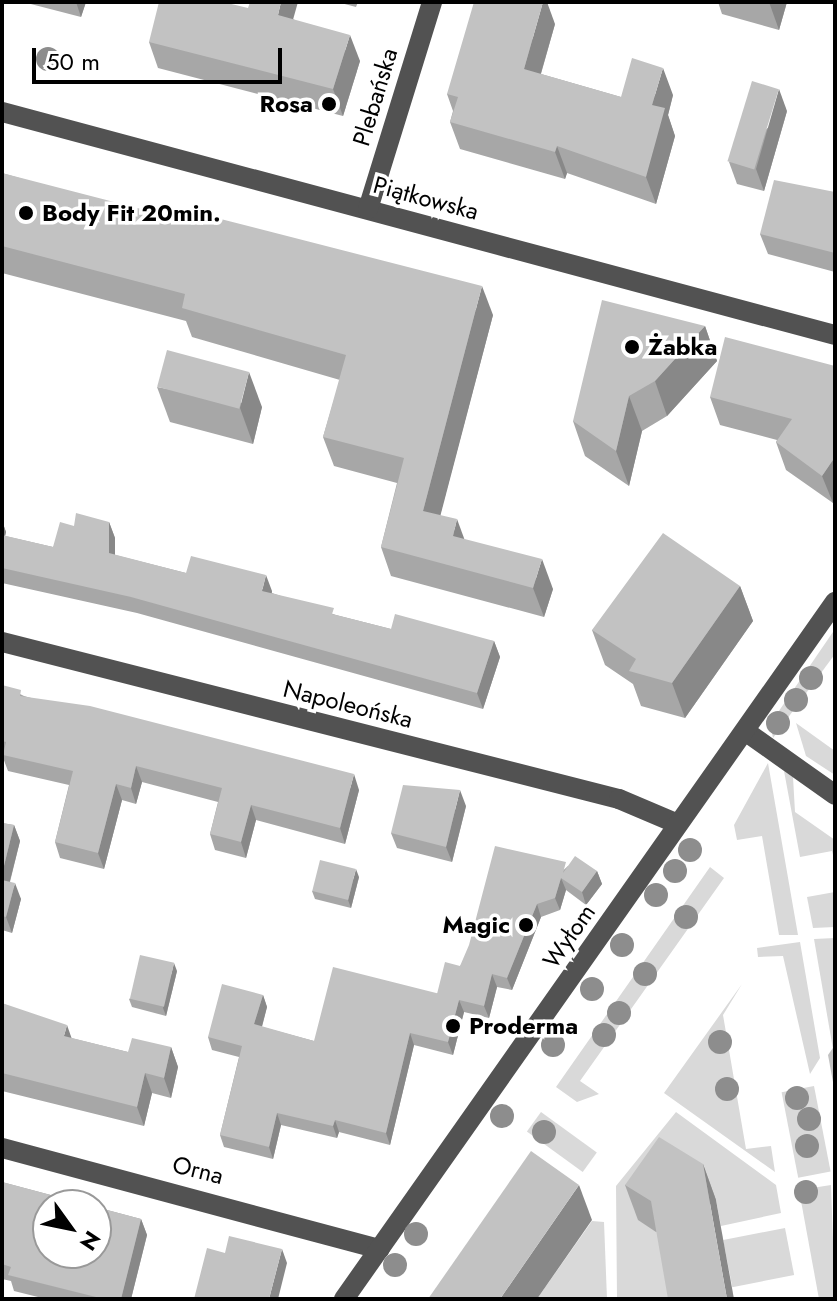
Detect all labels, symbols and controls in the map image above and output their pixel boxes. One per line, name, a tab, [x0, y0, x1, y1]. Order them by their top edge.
scale bar	[36, 32, 286, 82]
text: 50 m	[46, 44, 100, 79]
street label: Plebańska	[347, 45, 403, 149]
place label: Rosa	[259, 90, 313, 118]
marker: Rosa	[320, 95, 338, 113]
street label: Piątkowska	[370, 170, 482, 226]
place label: Body Fit 20min.	[42, 199, 221, 227]
marker: Body Fit 20min.	[17, 204, 35, 222]
place label: Żabka	[648, 333, 717, 361]
marker: Żabka	[623, 338, 641, 356]
street label: Napoleońska	[280, 674, 416, 734]
street label: Wyłom	[537, 898, 601, 974]
place label: Magic	[443, 911, 510, 939]
marker: Magic	[517, 916, 535, 934]
place label: Proderma	[469, 1012, 578, 1040]
marker: Proderma	[444, 1017, 462, 1035]
street label: Orna	[170, 1150, 226, 1190]
north arrow	[32, 1189, 112, 1269]
text: N	[72, 1225, 109, 1257]

